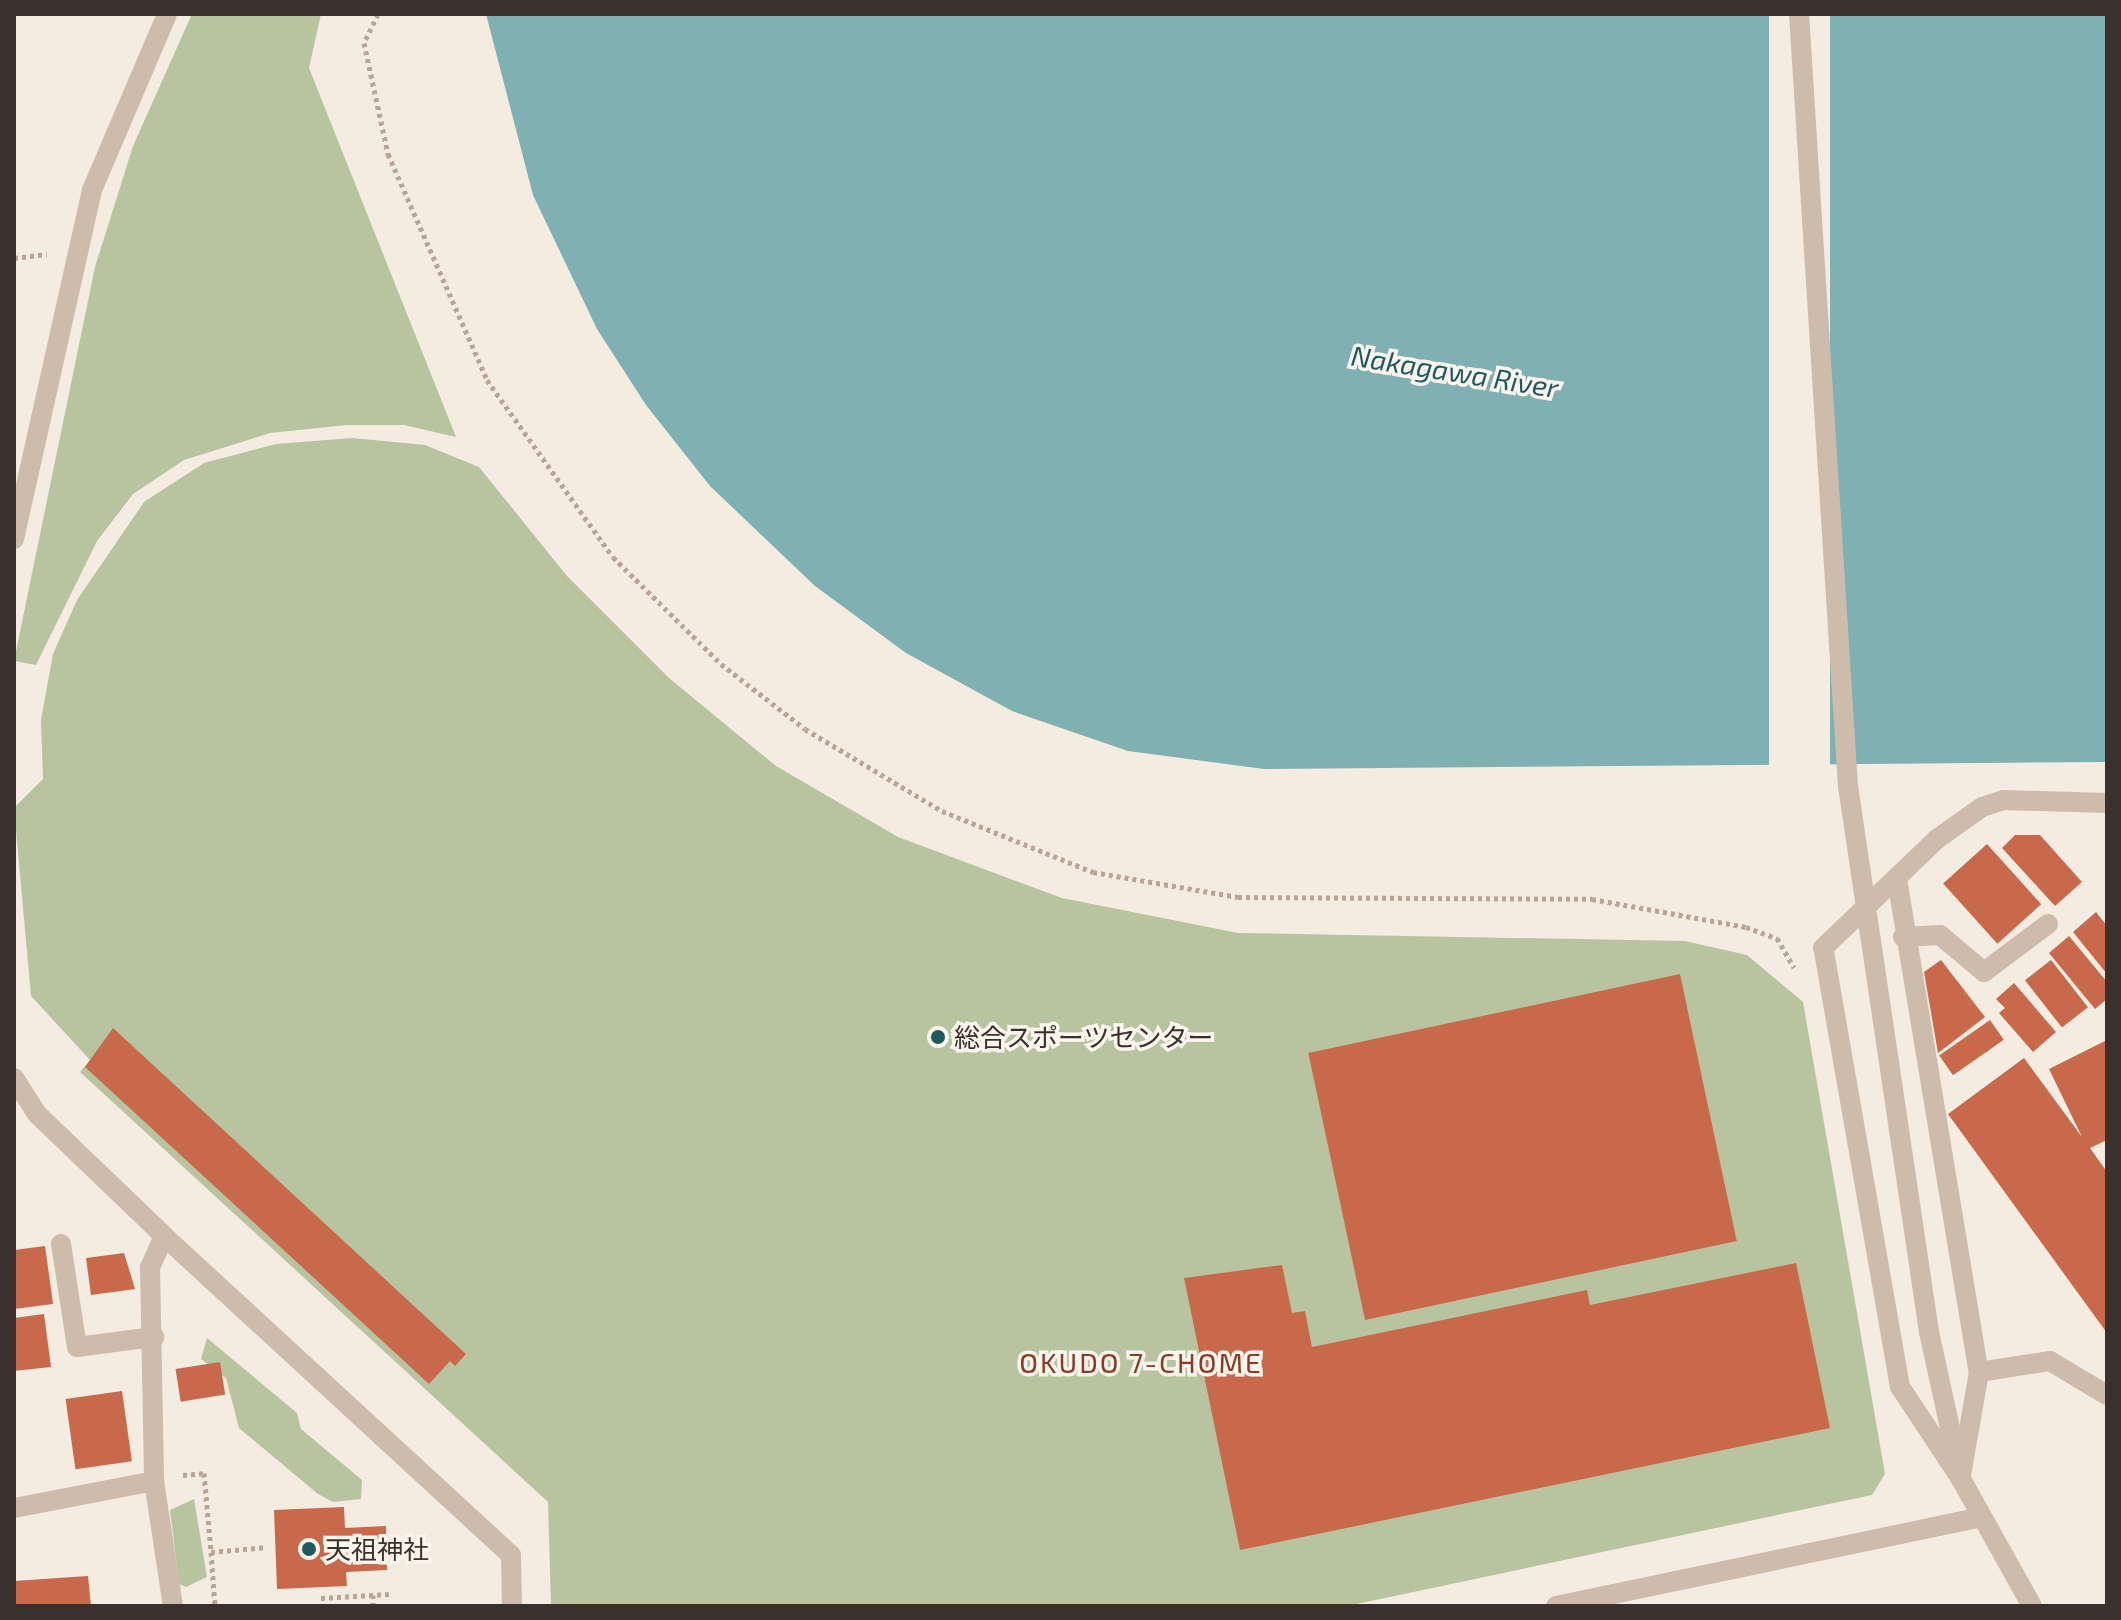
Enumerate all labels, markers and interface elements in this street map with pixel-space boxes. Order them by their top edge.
water label: Nakagawa River [1349,338,1561,404]
place label: 総合スポーツセンター [954,1021,1214,1053]
marker: 総合スポーツセンター [929,1028,947,1046]
district label: OKUDO 7-CHOME [1019,1345,1263,1379]
place label: 天祖神社 [325,1533,429,1565]
marker: 天祖神社 [300,1540,318,1558]

